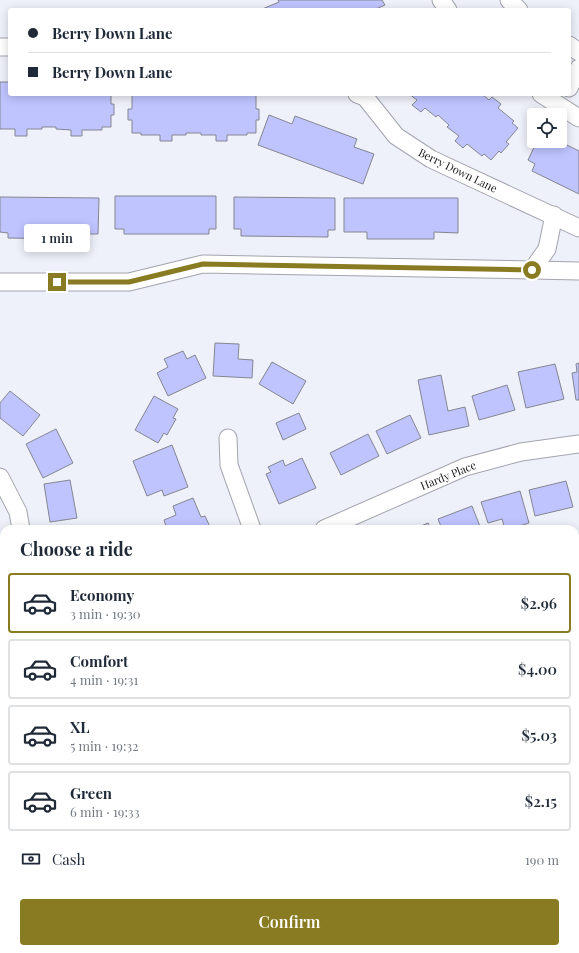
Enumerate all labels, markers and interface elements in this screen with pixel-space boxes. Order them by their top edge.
text: Berry Down Lane [52,23,173,43]
text: Berry Down Lane [52,62,173,82]
map controls [527,108,567,148]
button: locate [527,108,567,148]
street label: Berry Down Lane [416,144,500,196]
callout: 1 min [24,224,90,252]
text: 1 min [41,229,73,246]
route start [523,261,541,279]
route end [48,273,66,291]
street label: Hardy Place [418,457,478,493]
text: Choose a ride [20,537,133,561]
icon: car [22,585,58,621]
text: Economy [70,585,134,605]
text: $2.96 [521,593,557,613]
text: 3 min · 19:30 [70,605,141,622]
icon: car [22,651,58,687]
text: Comfort [70,651,128,671]
text: $4.00 [518,659,557,679]
text: 4 min · 19:31 [70,671,138,688]
icon: car [22,717,58,753]
text: XL [70,717,90,737]
text: $5.03 [521,725,557,745]
text: 5 min · 19:32 [70,737,138,754]
icon: car [22,783,58,819]
text: Green [70,783,112,803]
text: $2.15 [525,791,557,811]
text: 6 min · 19:33 [70,803,140,820]
icon: cash [20,848,42,870]
text: Cash [52,849,85,869]
text: 190 m [525,851,559,868]
button: Confirm [20,899,559,945]

